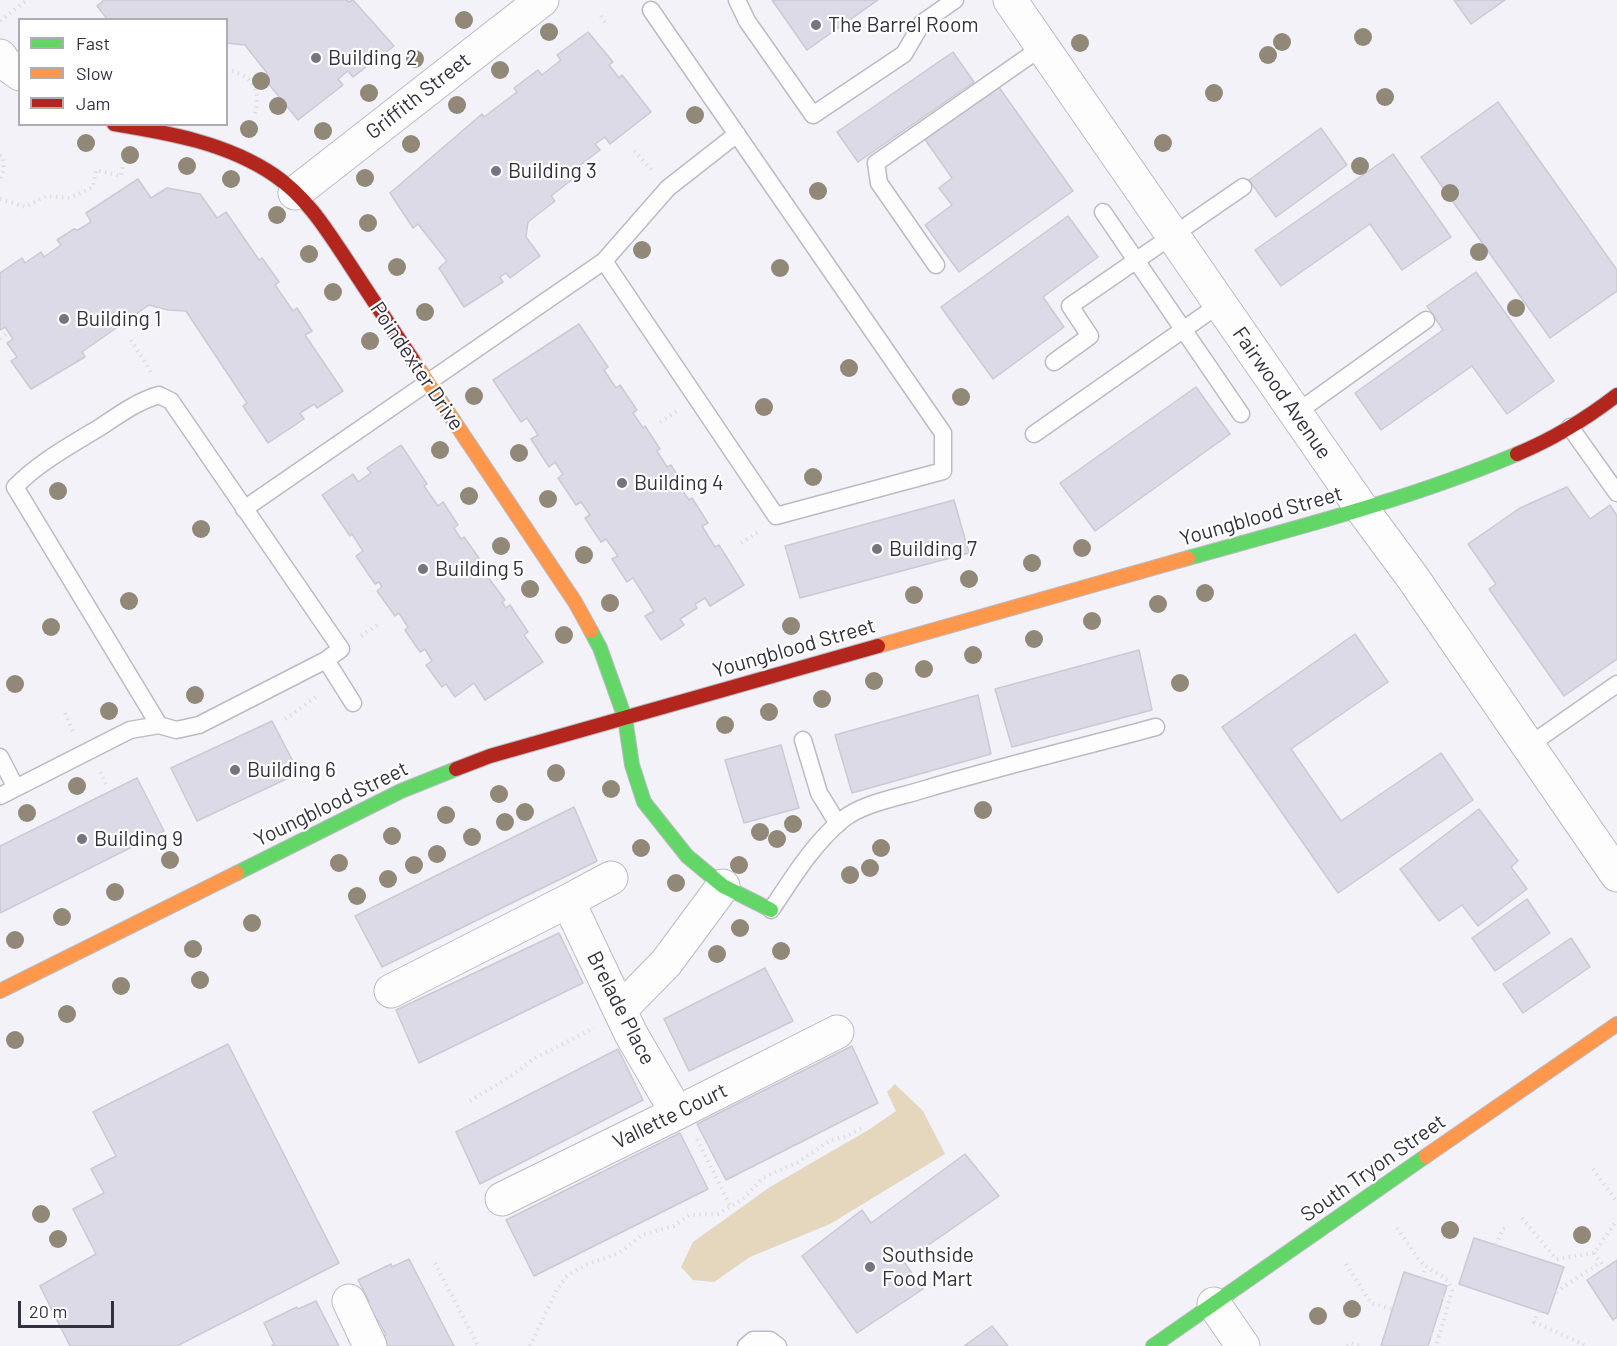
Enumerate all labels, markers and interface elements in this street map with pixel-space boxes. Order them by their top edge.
place label: The Barrel Room [828,12,979,38]
legend [18,18,228,126]
marker: The Barrel Room [809,18,823,32]
text: Fast [76,32,110,54]
place label: Building 2 [328,45,417,71]
street label: Griffith Street [361,47,475,145]
marker: Building 2 [309,51,323,65]
text: Slow [76,62,113,84]
text: Jam [76,92,110,114]
place label: Building 3 [508,158,597,184]
marker: Building 3 [489,164,503,178]
street label: Poindexter Drive [365,297,469,435]
place label: Building 1 [76,306,161,332]
marker: Building 1 [57,312,71,326]
street label: Fairwood Avenue [1227,322,1337,464]
place label: Building 4 [634,470,723,496]
marker: Building 4 [615,476,629,490]
street label: Youngblood Street [1177,481,1345,551]
place label: Building 7 [889,536,977,562]
marker: Building 7 [870,542,884,556]
place label: Building 5 [435,556,524,582]
marker: Building 5 [416,562,430,576]
street label: Youngblood Street [710,613,878,683]
street label: Youngblood Street [250,756,412,852]
place label: Building 6 [247,757,336,783]
marker: Building 6 [228,763,242,777]
place label: Building 9 [94,826,183,852]
marker: Building 9 [75,832,89,846]
street label: Brelade Place [582,947,660,1069]
street label: Vallette Court [609,1077,731,1155]
street label: South Tryon Street [1296,1109,1450,1227]
place label: Southside Food Mart [882,1242,974,1292]
marker: Southside Food Mart [863,1260,877,1274]
scale bar [21,1289,117,1327]
text: 20 m [29,1300,67,1322]

